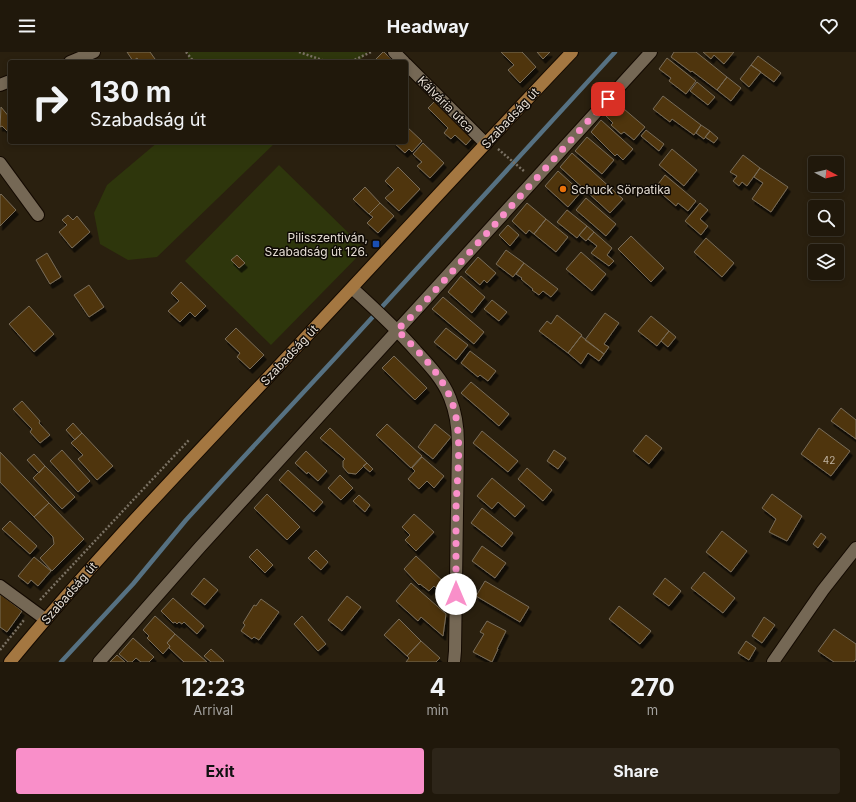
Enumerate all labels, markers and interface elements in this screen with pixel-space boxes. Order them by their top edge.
icon: menu [16,15,38,37]
icon: heart [818,15,840,37]
text: Headway [387,16,469,37]
street label: Kálvária utca [415,73,477,135]
text: 130 m [90,75,171,109]
icon: right [24,76,76,128]
pin [591,82,625,116]
street label: Szabadság út [478,85,542,151]
icon: arrive [597,88,619,110]
text: Szabadság út [90,109,206,130]
north arrow [808,156,844,192]
map controls [808,156,844,280]
place label: Schuck Sörpatika [571,182,671,197]
marker: Schuck Sörpatika [558,184,568,194]
button: search [808,200,844,236]
place label: Pilisszentiván, Szabadság út 126. [264,230,368,259]
marker: Pilisszentiván, Szabadság út 126. [371,239,381,249]
button: layers [808,244,844,280]
street label: Szabadság út [257,322,321,388]
house number: 42 [823,454,835,466]
street label: Szabadság út [38,559,100,627]
position arrow [435,573,477,615]
text: 12:23 [181,673,245,702]
text: 4 [429,673,446,702]
text: 270 [630,673,675,702]
text: Arrival [193,702,233,718]
text: min [426,702,449,718]
text: m [647,702,658,718]
button: Exit [16,748,424,794]
button: Share [432,748,840,794]

